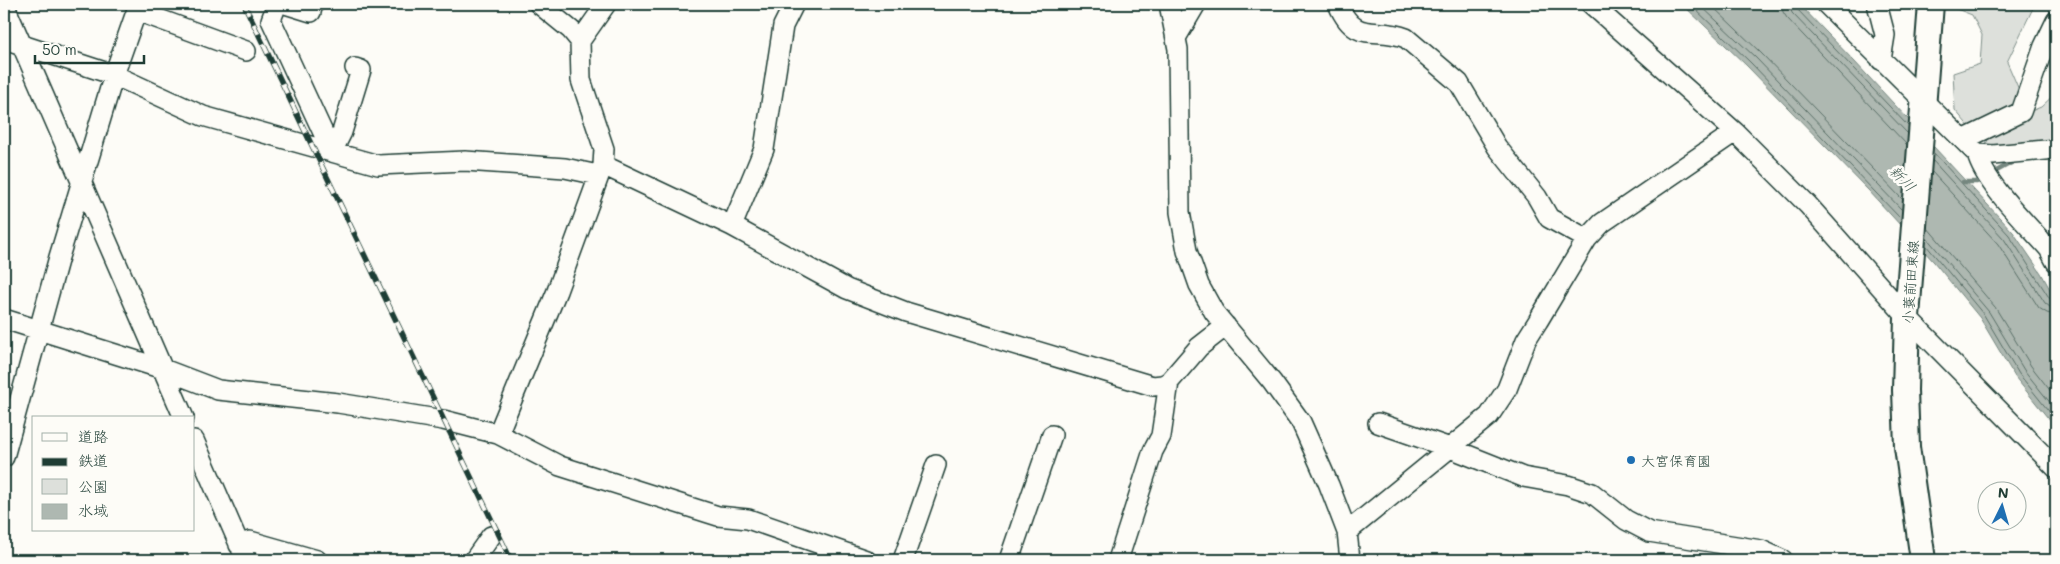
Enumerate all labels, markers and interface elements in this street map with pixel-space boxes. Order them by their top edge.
scale bar [35,32,144,64]
text: 50 m [42,39,77,59]
water label: 新川 [1885,160,1921,196]
street label: 小蓑前田東線 [1898,239,1922,325]
legend [32,416,195,532]
text: 道路 [78,426,108,446]
text: 鉄道 [78,450,108,470]
place label: 大宮保育園 [1641,451,1711,470]
marker: 大宮保育園 [1625,454,1637,466]
text: 公園 [78,476,108,496]
north arrow [1978,482,2028,532]
text: N [1997,483,2009,502]
text: 水域 [78,500,108,520]

